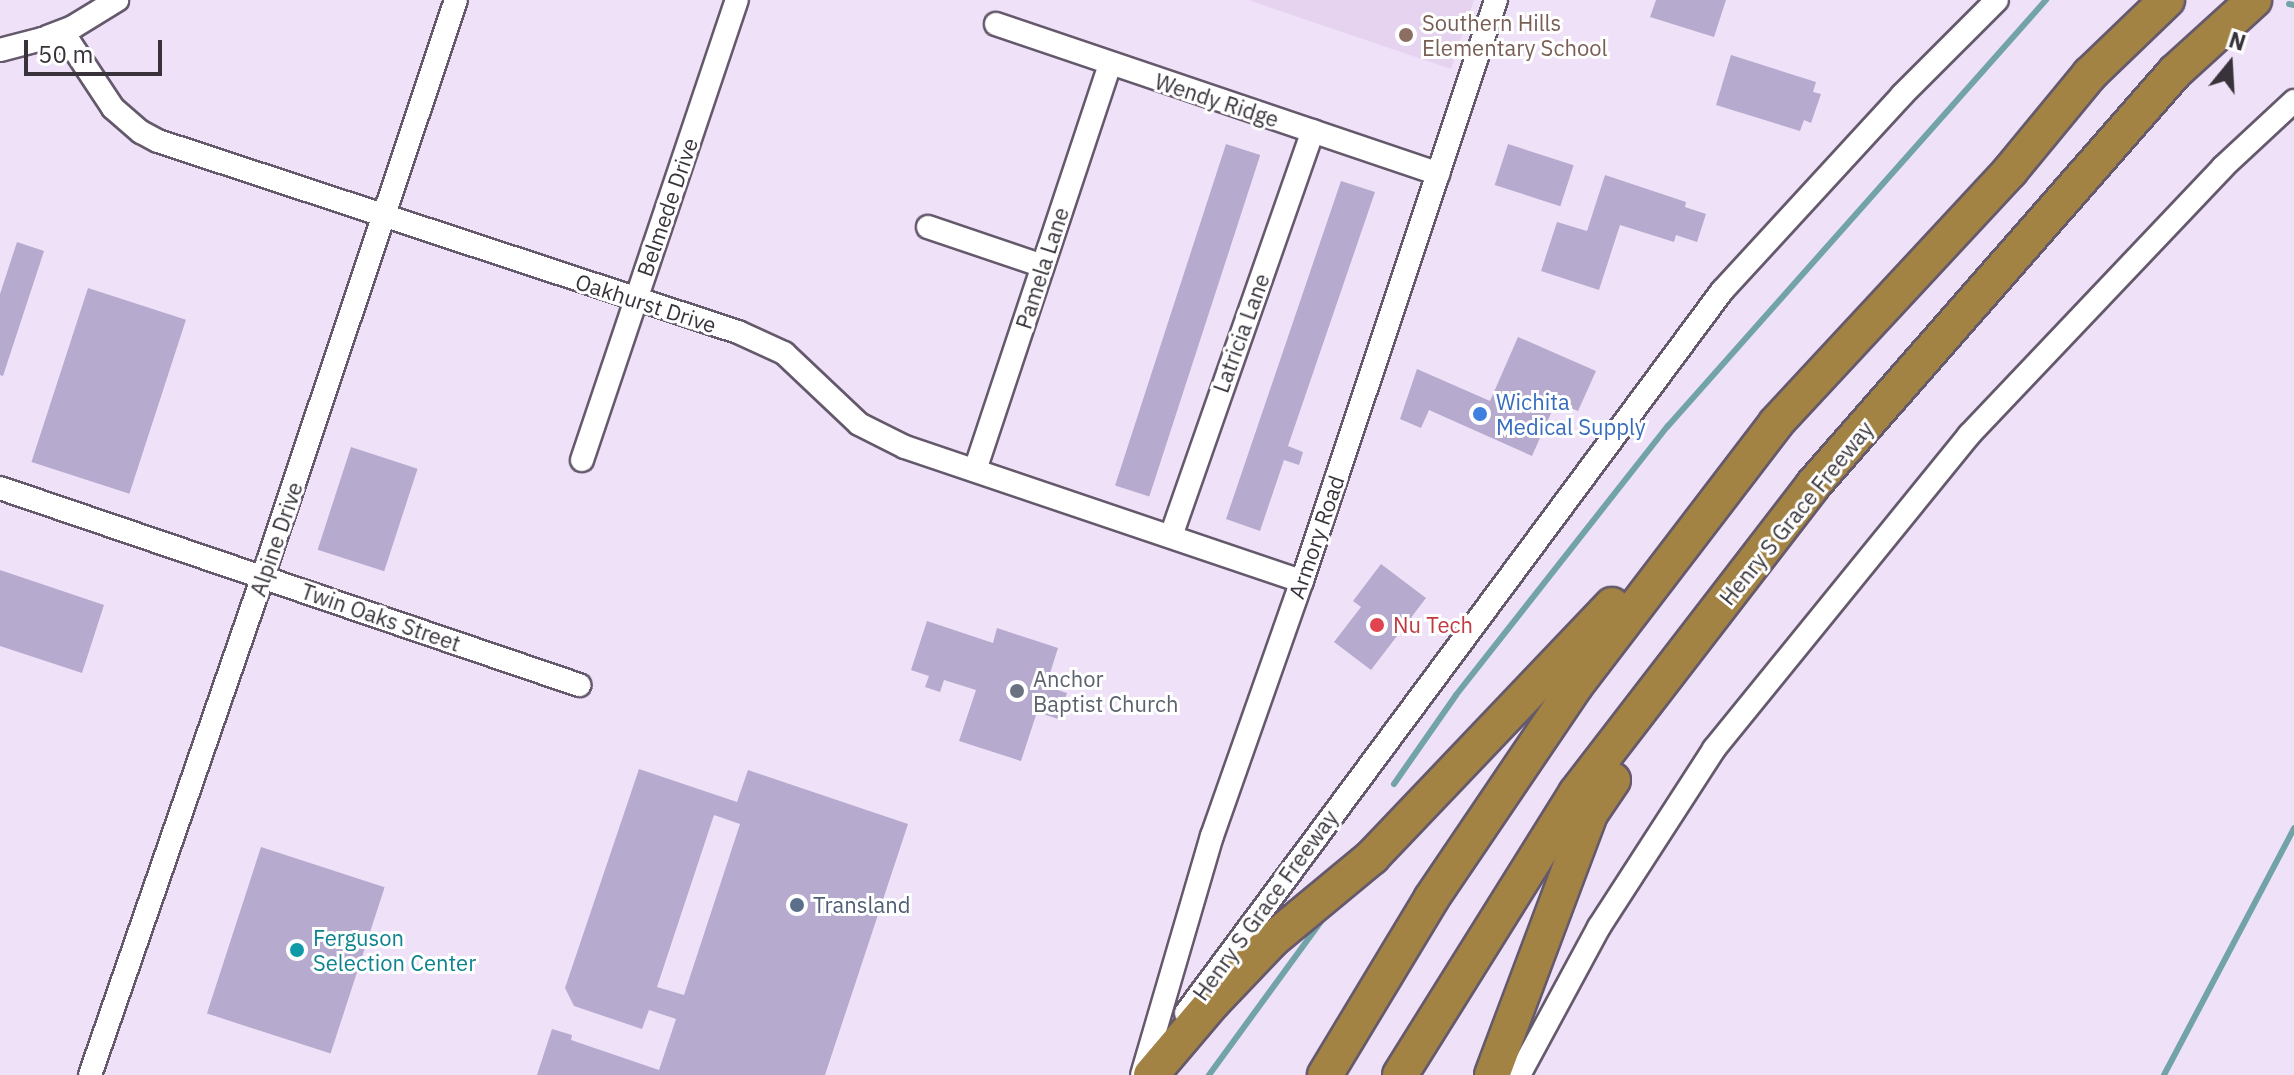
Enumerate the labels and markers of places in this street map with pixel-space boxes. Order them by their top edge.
place label: Southern Hills Elementary School [1422,9,1608,60]
marker: Southern Hills Elementary School [1397,26,1415,44]
place label: Wichita Medical Supply [1496,388,1646,440]
marker: Wichita Medical Supply [1471,405,1489,423]
place label: Nu Tech [1393,612,1473,638]
marker: Nu Tech [1368,616,1386,634]
place label: Anchor Baptist Church [1033,665,1179,716]
marker: Anchor Baptist Church [1008,682,1026,700]
place label: Transland [813,892,911,918]
marker: Transland [788,896,806,914]
place label: Ferguson Selection Center [313,924,476,976]
marker: Ferguson Selection Center [288,941,306,959]

